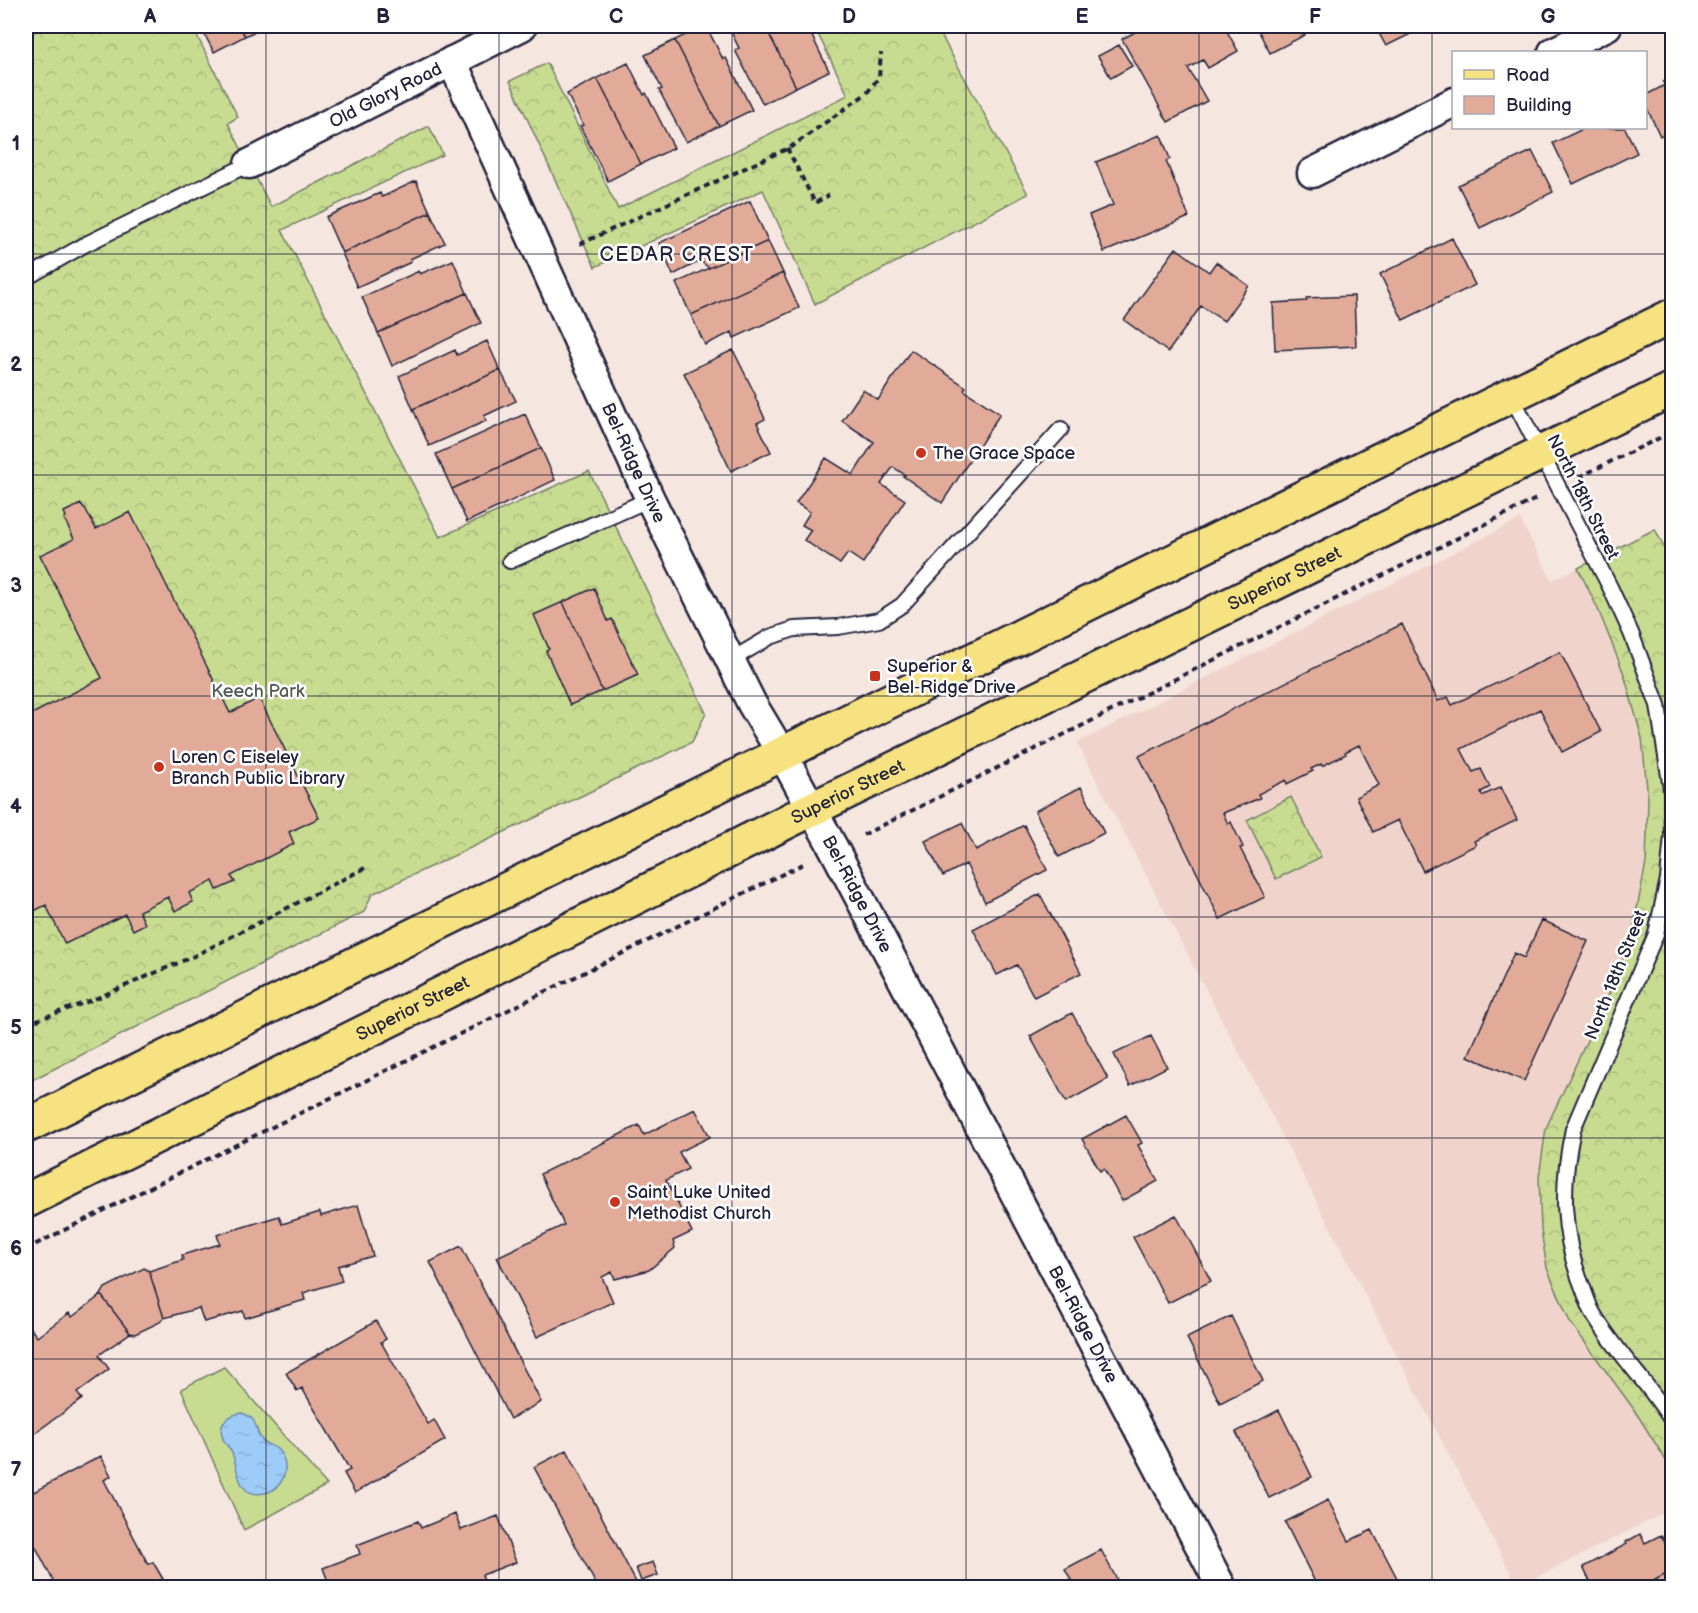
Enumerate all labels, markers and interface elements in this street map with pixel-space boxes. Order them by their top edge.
text: A [143,5,157,29]
text: B [376,5,390,29]
text: C [609,5,623,29]
text: D [842,5,856,29]
text: E [1076,5,1089,29]
text: F [1309,5,1321,29]
text: G [1541,5,1556,29]
legend [1452,51,1647,129]
street label: Old Glory Road [326,58,445,132]
text: Road [1506,65,1550,86]
text: Building [1506,95,1572,116]
text: 1 [12,132,20,156]
district label: CEDAR CREST [599,243,755,267]
text: 2 [10,353,22,377]
street label: Bel-Ridge Drive [597,400,671,526]
street label: North 18th Street [1542,431,1624,564]
place label: The Grace Space [933,443,1075,464]
marker: The Grace Space [914,446,928,460]
street label: Superior Street [1224,542,1345,615]
text: 3 [10,574,22,598]
place label: Superior & Bel‐Ridge Drive [887,656,1016,698]
marker: Superior & Bel‐Ridge Drive [868,669,882,683]
park label: Keech Park [211,681,305,702]
place label: Loren C Eiseley Branch Public Library [171,747,346,789]
street label: Superior Street [788,755,908,828]
marker: Loren C Eiseley Branch Public Library [152,760,166,774]
text: 4 [10,795,22,819]
street label: Bel-Ridge Drive [818,832,897,956]
street label: North 18th Street [1580,907,1652,1043]
street label: Superior Street [353,971,473,1045]
text: 5 [10,1016,22,1040]
place label: Saint Luke United Methodist Church [627,1182,771,1224]
marker: Saint Luke United Methodist Church [608,1195,622,1209]
text: 6 [10,1237,22,1261]
street label: Bel-Ridge Drive [1044,1262,1123,1387]
text: 7 [10,1458,22,1482]

